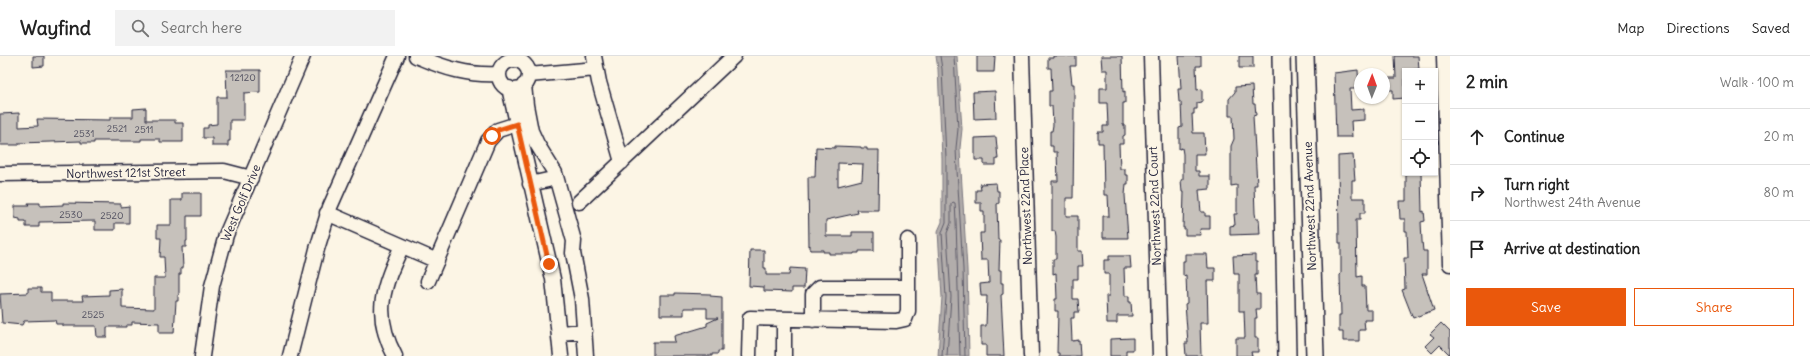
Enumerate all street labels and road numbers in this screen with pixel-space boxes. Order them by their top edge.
street label: Northwest 22nd Avenue [1300,141,1319,271]
street label: Northwest 22nd Court [1145,146,1164,266]
street label: Northwest 22nd Place [1016,147,1035,265]
street label: West Golf Drive [218,162,264,244]
street label: Northwest 121st Street [66,164,186,181]

